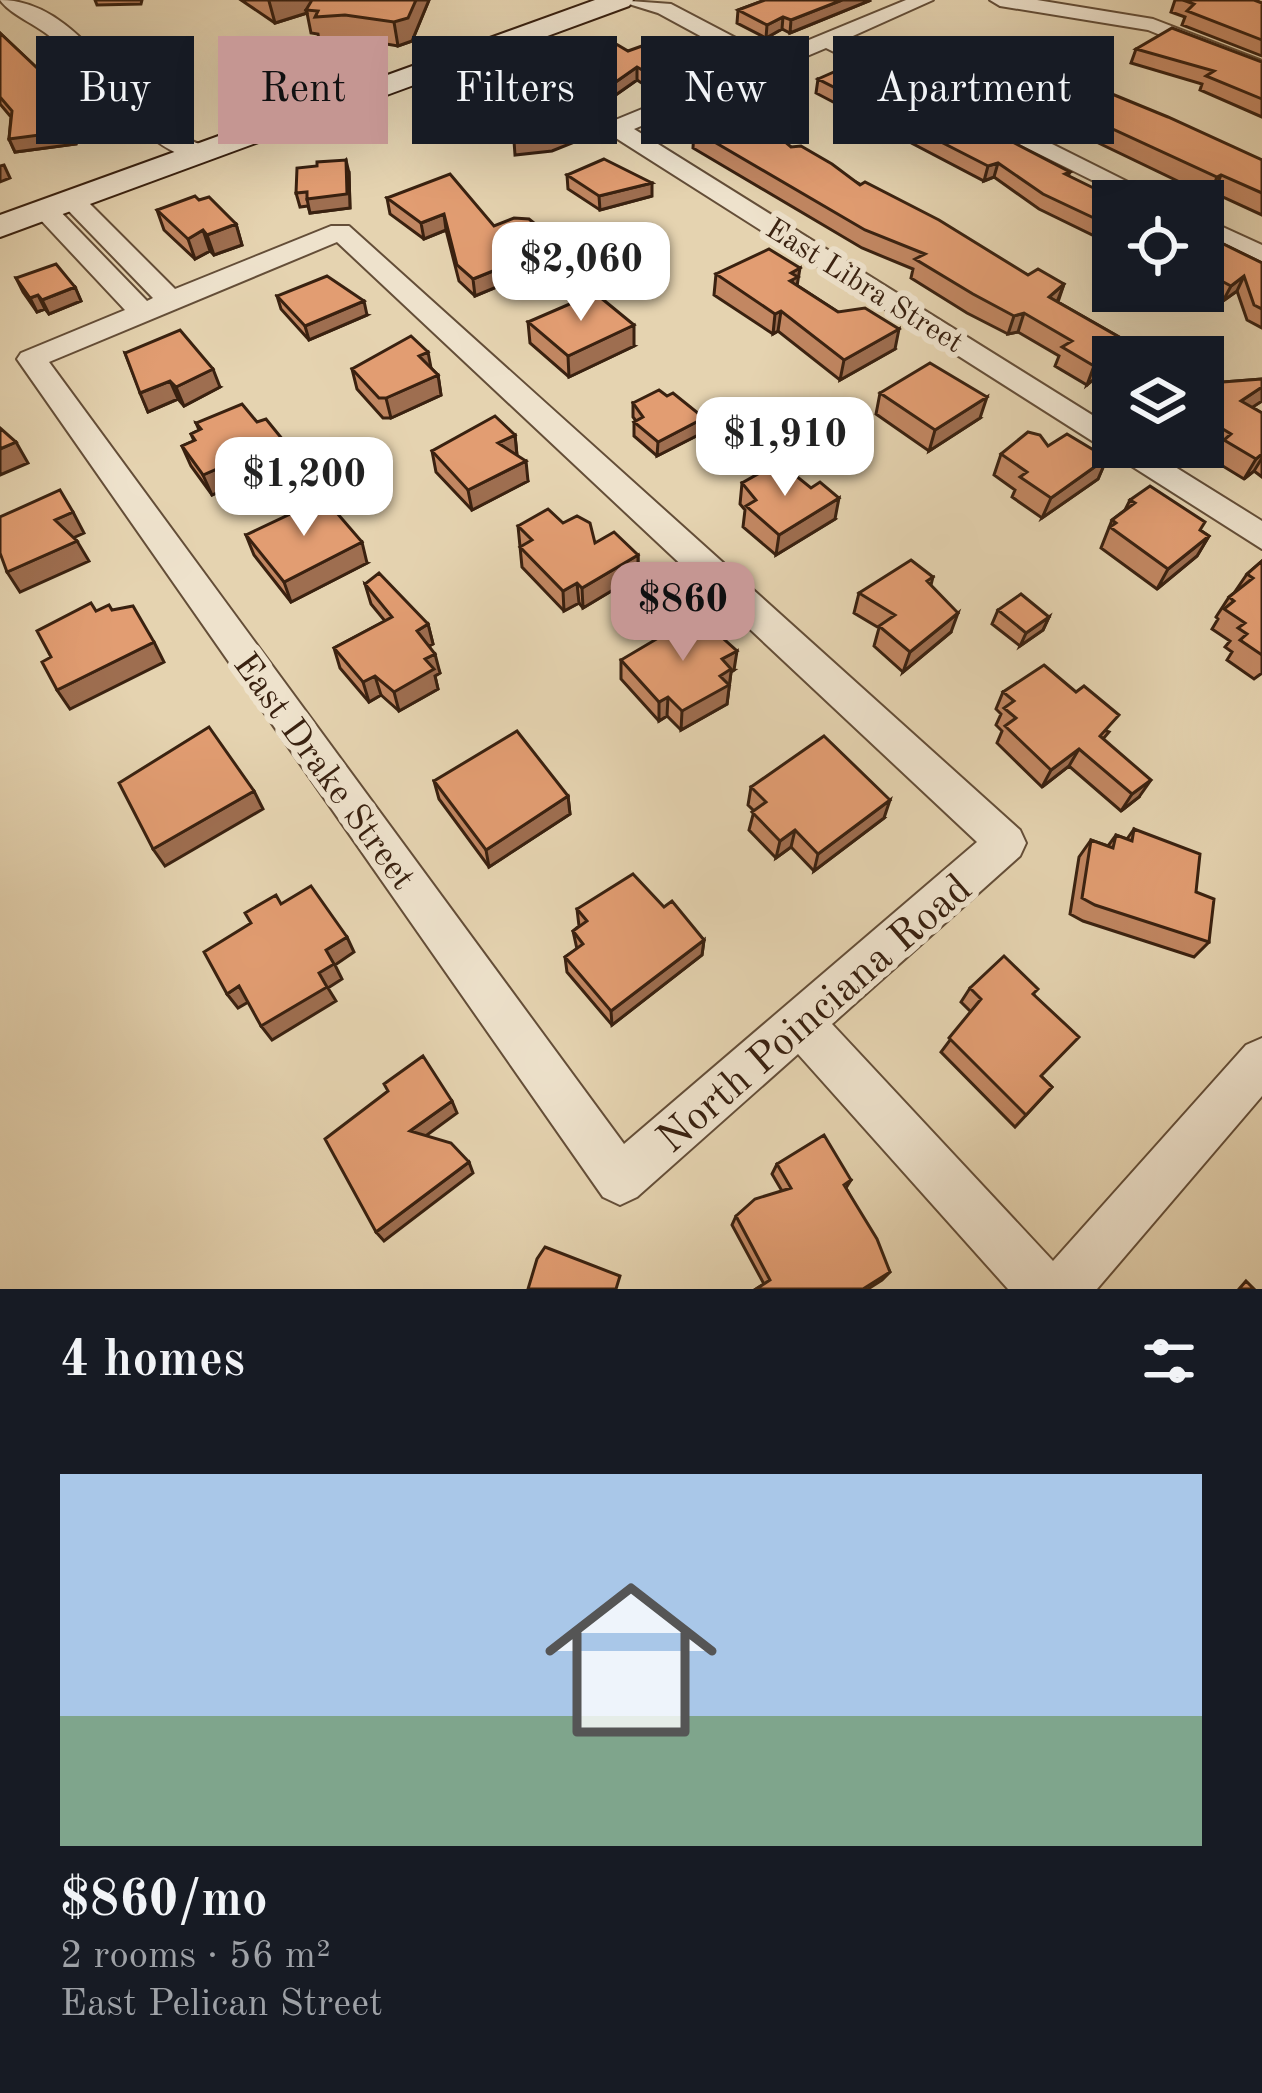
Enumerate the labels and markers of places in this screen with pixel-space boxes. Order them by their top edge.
pin: $2,060 [483,222,679,324]
pin: $1,910 [687,397,883,499]
pin: $1,200 [206,437,402,539]
pin: $860 [612,562,754,664]

